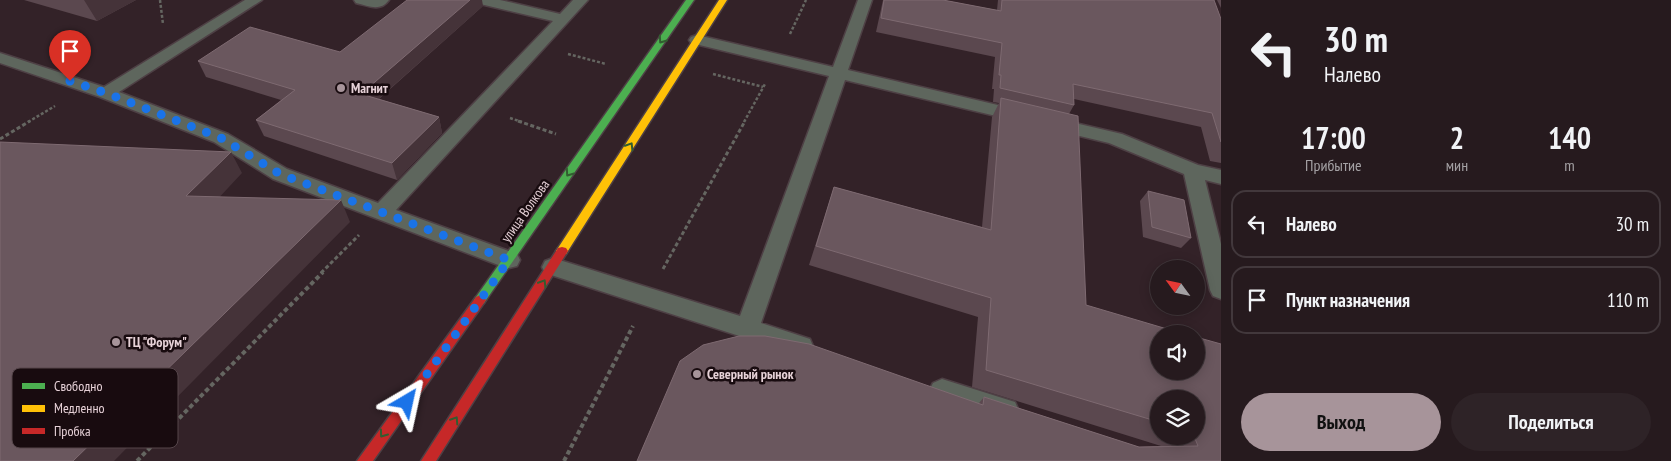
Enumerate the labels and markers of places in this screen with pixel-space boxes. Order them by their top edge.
pin [49,30,91,81]
place label: Магнит [351,79,388,97]
marker: Магнит [335,82,347,94]
place label: ТЦ "Форум" [126,333,187,351]
marker: ТЦ "Форум" [110,336,122,348]
place label: Северный рынок [707,365,794,383]
marker: Северный рынок [691,368,703,380]

